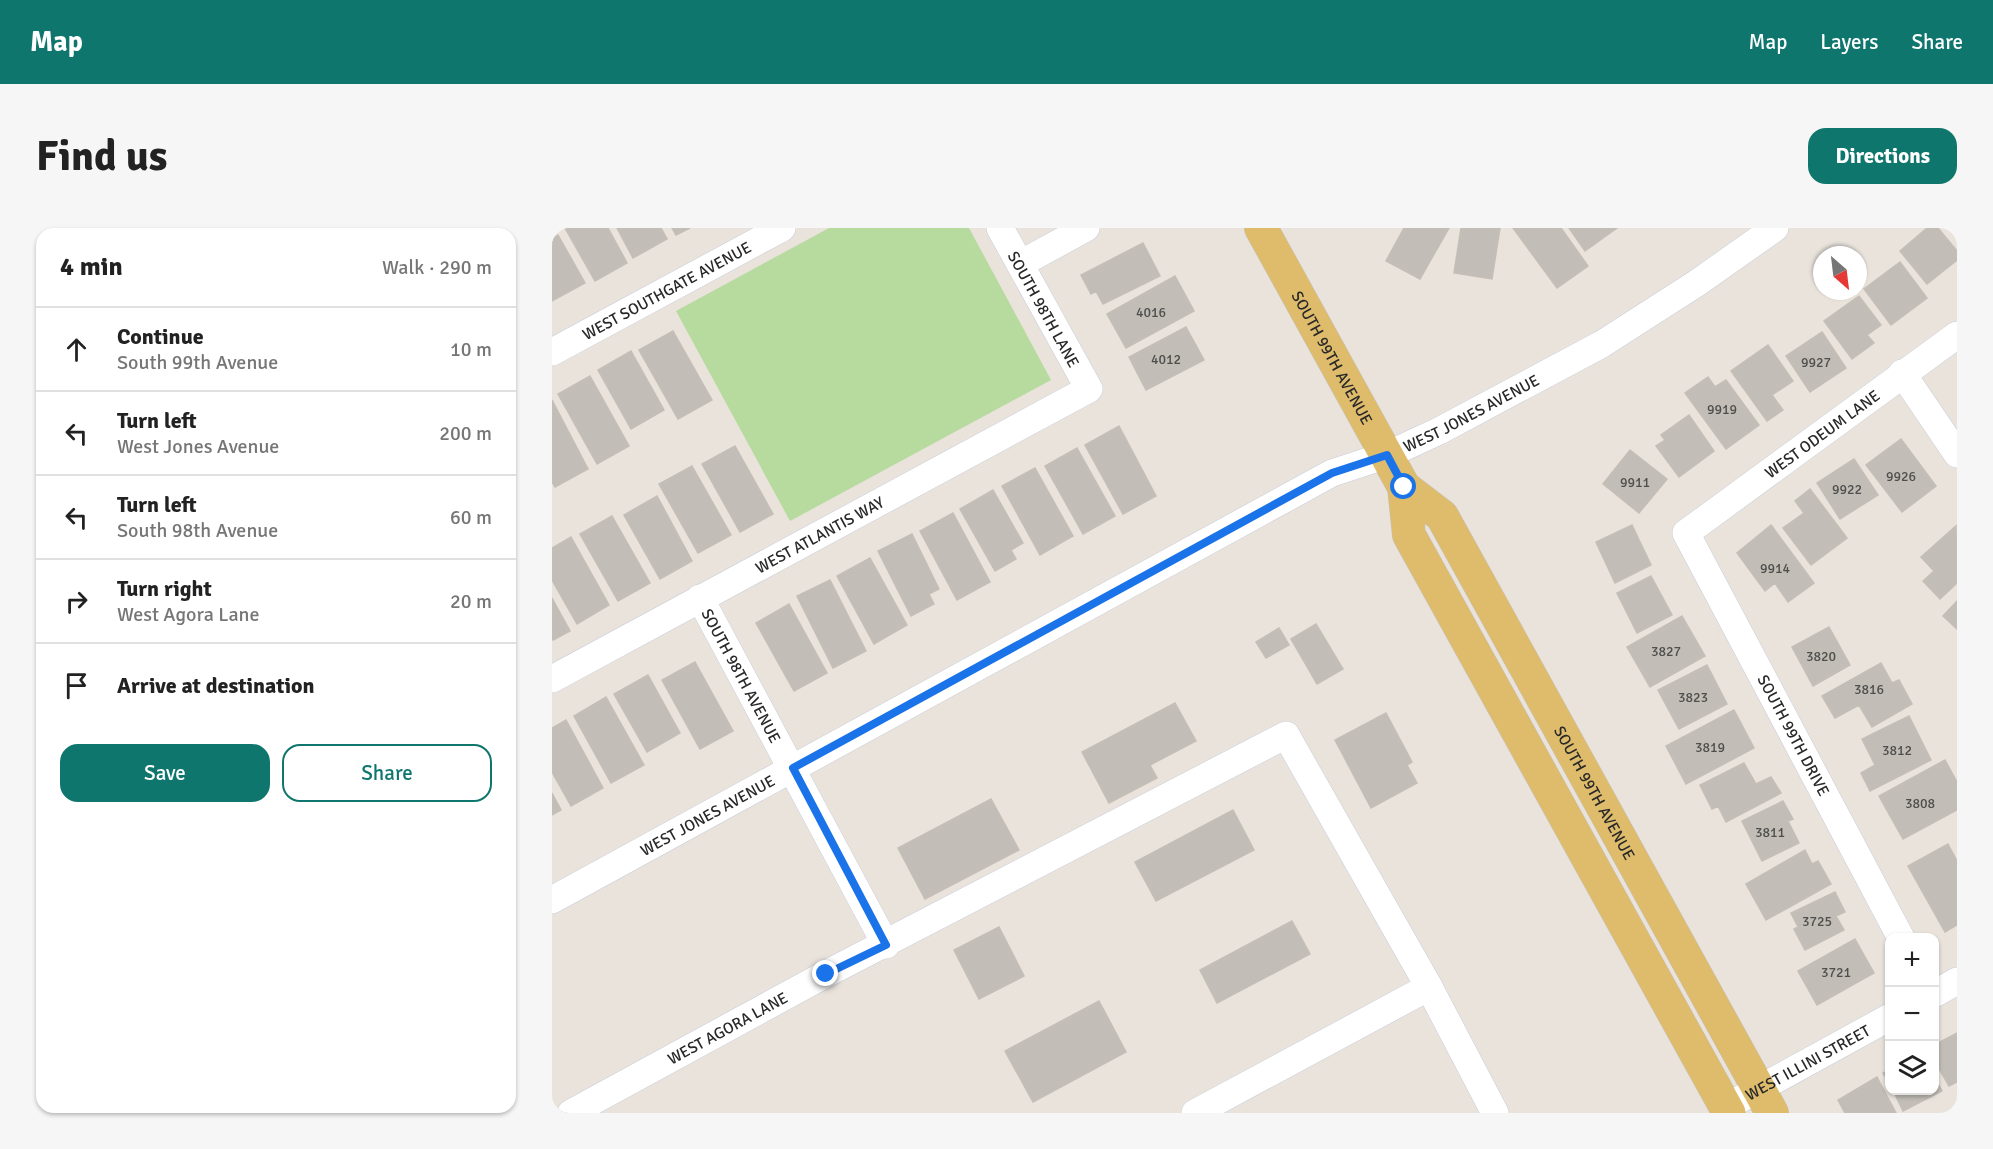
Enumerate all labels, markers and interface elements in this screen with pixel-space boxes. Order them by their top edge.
text: Map [30,25,83,59]
text: Map [1749,29,1787,55]
text: Layers [1820,29,1878,55]
text: Share [1911,29,1963,55]
button: Directions [1808,128,1957,184]
text: Find us [36,131,167,182]
street label: WEST SOUTHGATE AVENUE [579,238,755,345]
north arrow [1813,246,1867,300]
street label: SOUTH 98TH LANE [1003,248,1083,371]
text: 4 min [60,251,123,283]
text: Walk · 290 m [382,255,492,280]
street label: SOUTH 99TH AVENUE [1287,288,1377,428]
house number: 4016 [1136,304,1166,321]
text: Continue [117,323,204,350]
icon: ahead [60,333,93,366]
text: 10 m [450,337,492,362]
text: South 99th Avenue [117,350,278,375]
house number: 4012 [1151,351,1181,368]
house number: 9927 [1801,354,1831,371]
street label: WEST JONES AVENUE [1400,370,1543,457]
street label: WEST ODEUM LANE [1761,386,1884,483]
house number: 9919 [1707,401,1737,418]
text: Turn left [117,407,197,434]
icon: left [60,417,93,450]
text: 200 m [439,421,492,446]
text: West Jones Avenue [117,434,279,459]
house number: 9926 [1886,468,1916,485]
route start [1390,473,1416,499]
house number: 9911 [1620,474,1650,491]
house number: 9922 [1832,481,1862,498]
text: Turn left [117,491,197,518]
street label: WEST ATLANTIS WAY [752,493,888,578]
icon: left [60,501,93,534]
text: 60 m [450,505,492,530]
text: South 98th Avenue [117,518,278,543]
house number: 9914 [1760,560,1791,577]
text: Turn right [117,575,212,602]
icon: right [60,585,93,618]
text: 20 m [450,589,492,614]
text: West Agora Lane [117,602,259,627]
street label: SOUTH 98TH AVENUE [697,605,785,747]
house number: 3827 [1651,643,1681,660]
house number: 3820 [1806,648,1836,665]
icon: arrive [60,669,93,702]
street label: SOUTH 99TH DRIVE [1753,671,1834,800]
text: Arrive at destination [117,672,314,699]
house number: 3816 [1854,681,1884,698]
house number: 3823 [1678,689,1708,706]
street label: SOUTH 99TH AVENUE [1549,723,1639,864]
house number: 3819 [1695,739,1725,756]
house number: 3812 [1882,742,1912,759]
button: Save [60,744,270,802]
button: Share [282,744,492,802]
street label: WEST JONES AVENUE [637,771,778,861]
house number: 3808 [1905,795,1935,812]
house number: 3811 [1755,824,1785,841]
house number: 3725 [1802,913,1832,930]
map controls [1885,933,1939,1095]
button: + [1885,933,1939,987]
route end [812,960,838,986]
house number: 3721 [1821,964,1851,981]
button: − [1885,987,1939,1041]
street label: WEST AGORA LANE [664,988,791,1069]
street label: WEST ILLINI STREET [1742,1021,1874,1105]
button: layers [1885,1041,1939,1095]

